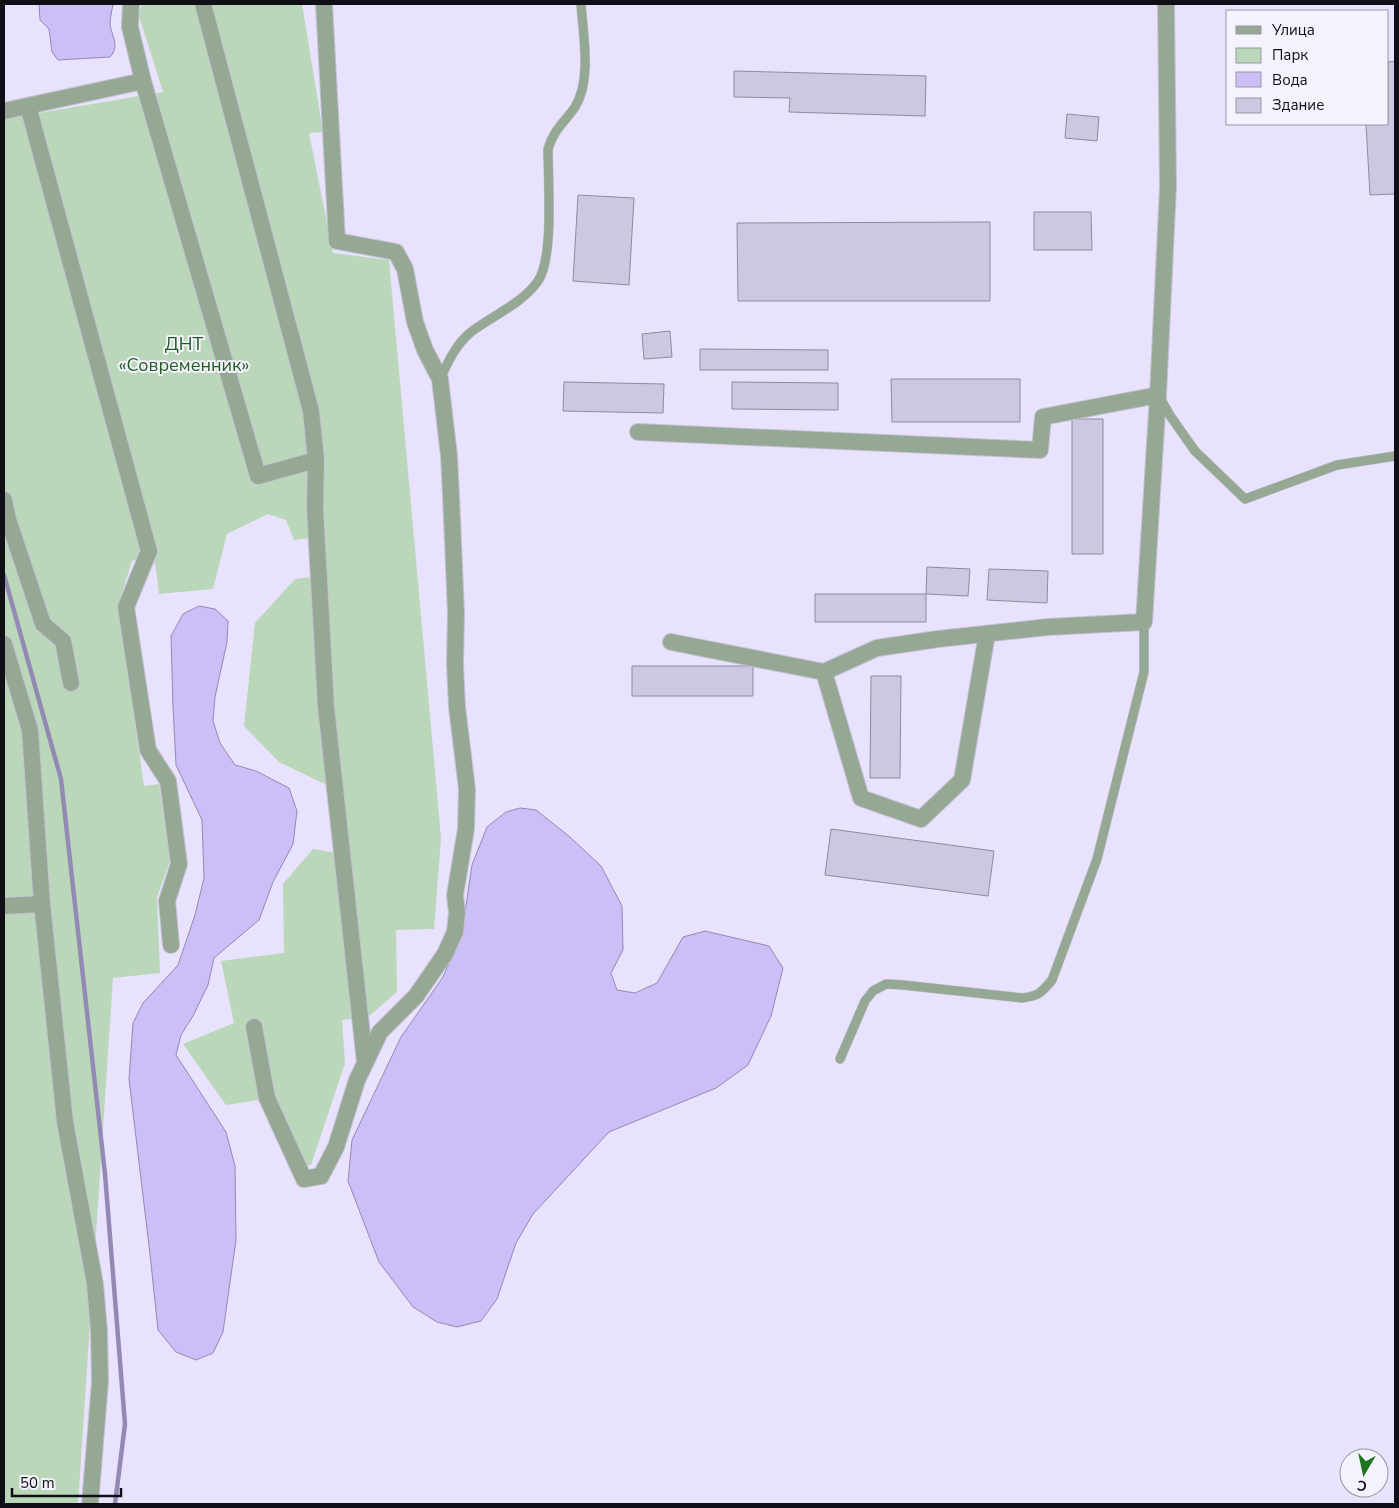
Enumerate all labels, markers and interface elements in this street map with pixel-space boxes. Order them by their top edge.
legend [1226,10,1389,125]
text: Улица [1271,20,1315,40]
text: Парк [1272,45,1308,65]
text: Вода [1272,70,1308,90]
text: Здание [1272,95,1324,115]
park label: ДНТ «Современник» [118,332,250,377]
north arrow [1339,1448,1389,1498]
scale bar [12,1466,121,1498]
text: 50 m [20,1473,55,1493]
text: С [1355,1475,1368,1495]

